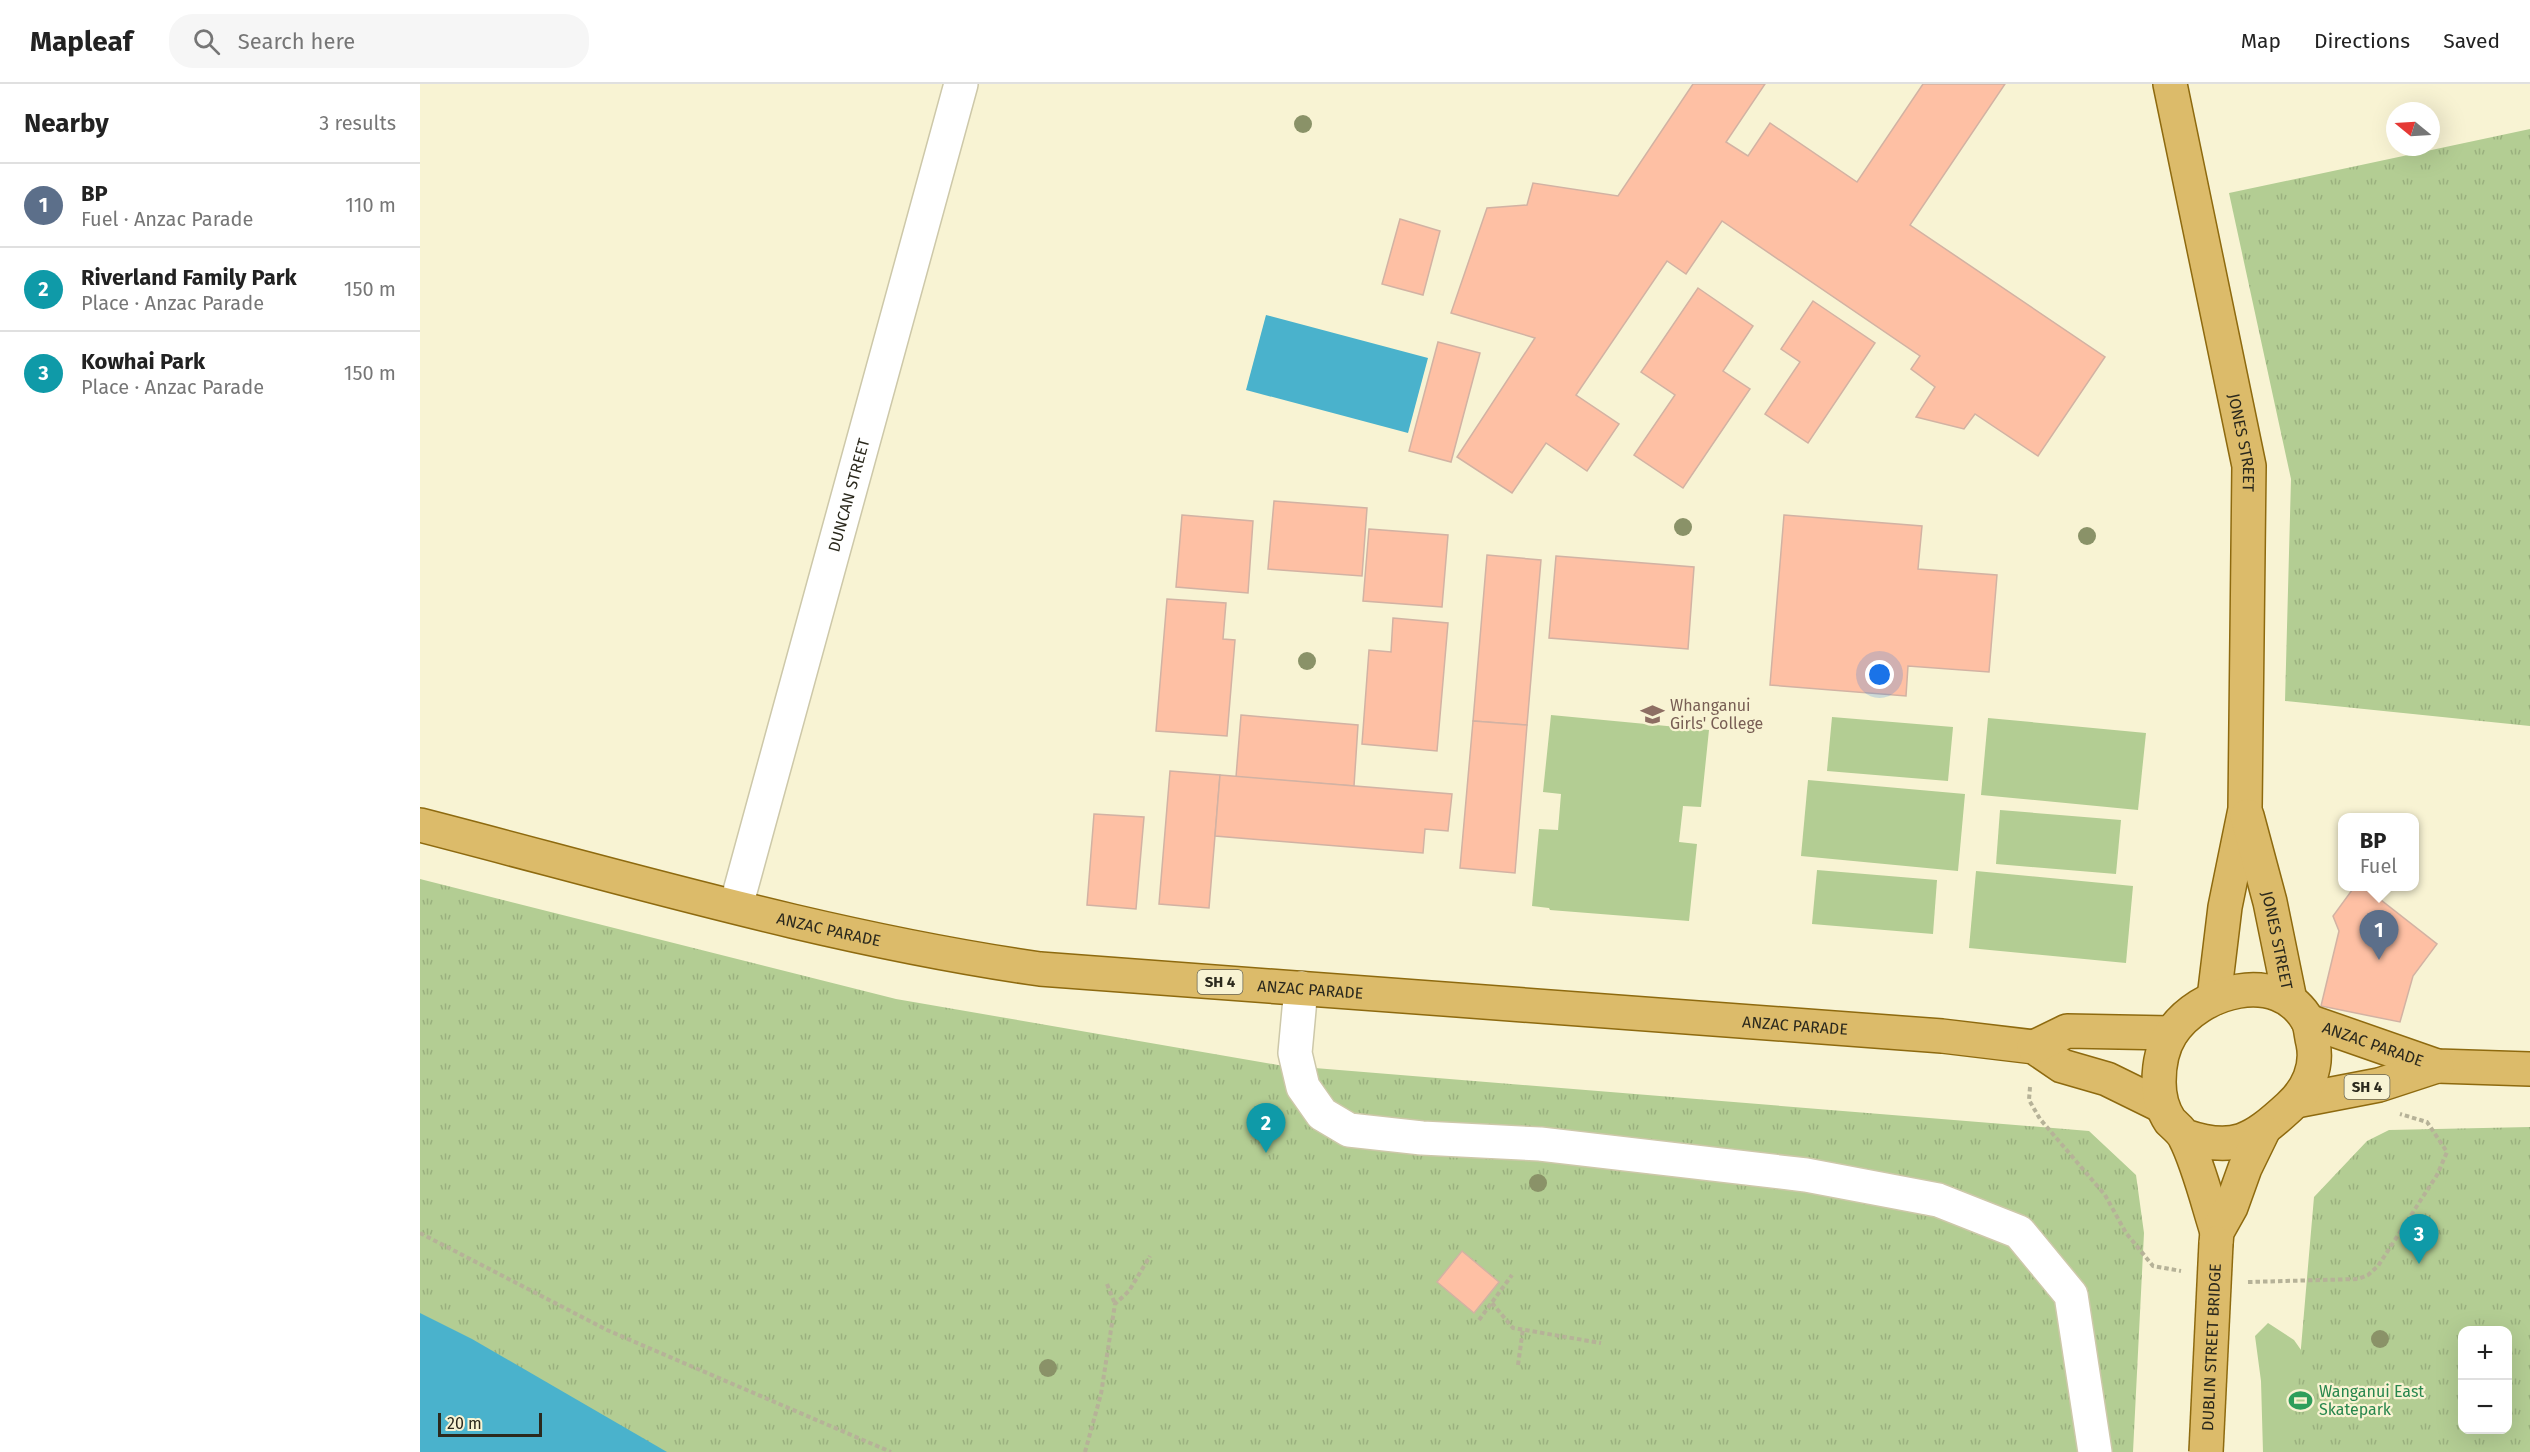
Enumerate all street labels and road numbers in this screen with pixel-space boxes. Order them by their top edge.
street label: JONES STREET [2224,392,2258,493]
street label: DUNCAN STREET [824,436,874,554]
street label: JONES STREET [2257,889,2297,992]
street label: ANZAC PARADE [775,909,882,950]
road number: SH 4 [1198,970,1242,994]
street label: ANZAC PARADE [1257,976,1364,1003]
street label: ANZAC PARADE [1741,1012,1849,1039]
street label: ANZAC PARADE [2320,1018,2426,1071]
road number: SH 4 [2344,1075,2390,1099]
street label: DUBLIN STREET BRIDGE [2198,1263,2225,1431]

